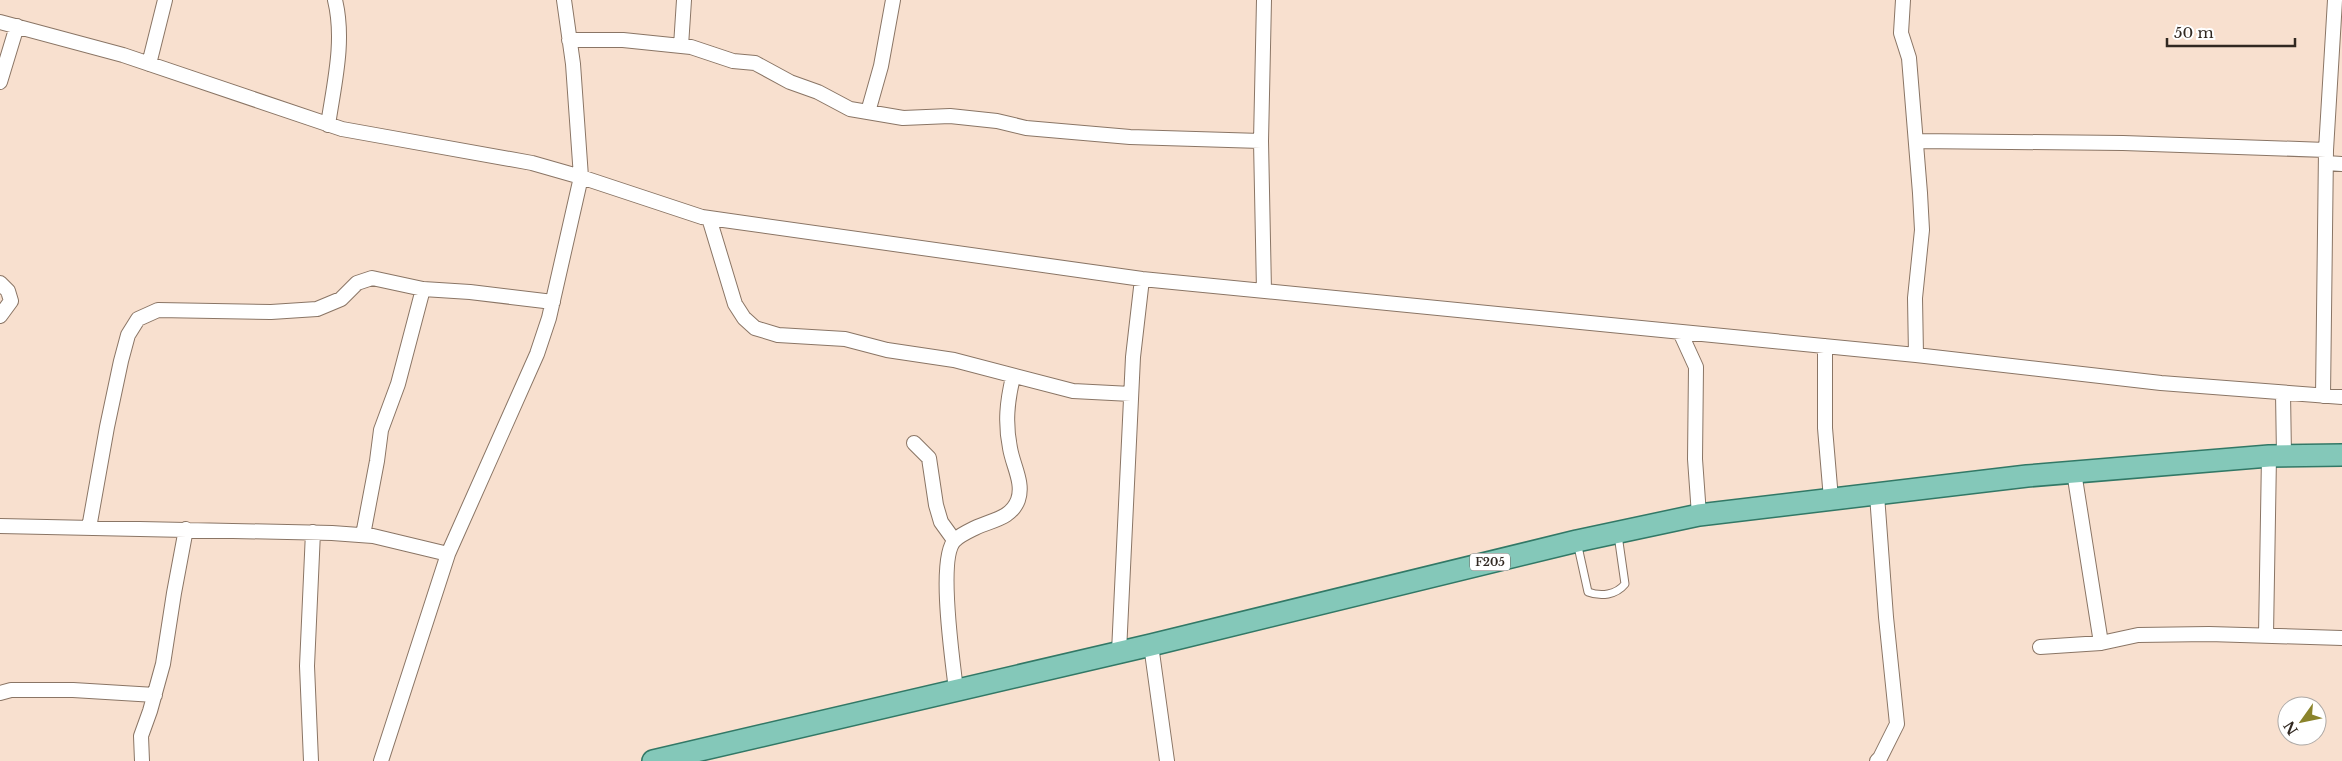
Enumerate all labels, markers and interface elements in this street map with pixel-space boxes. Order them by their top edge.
scale bar [2167,15,2294,47]
text: 50 m [2174,23,2214,42]
road number: F205 [1470,554,1510,570]
north arrow [2277,696,2327,746]
text: N [2280,718,2302,739]

